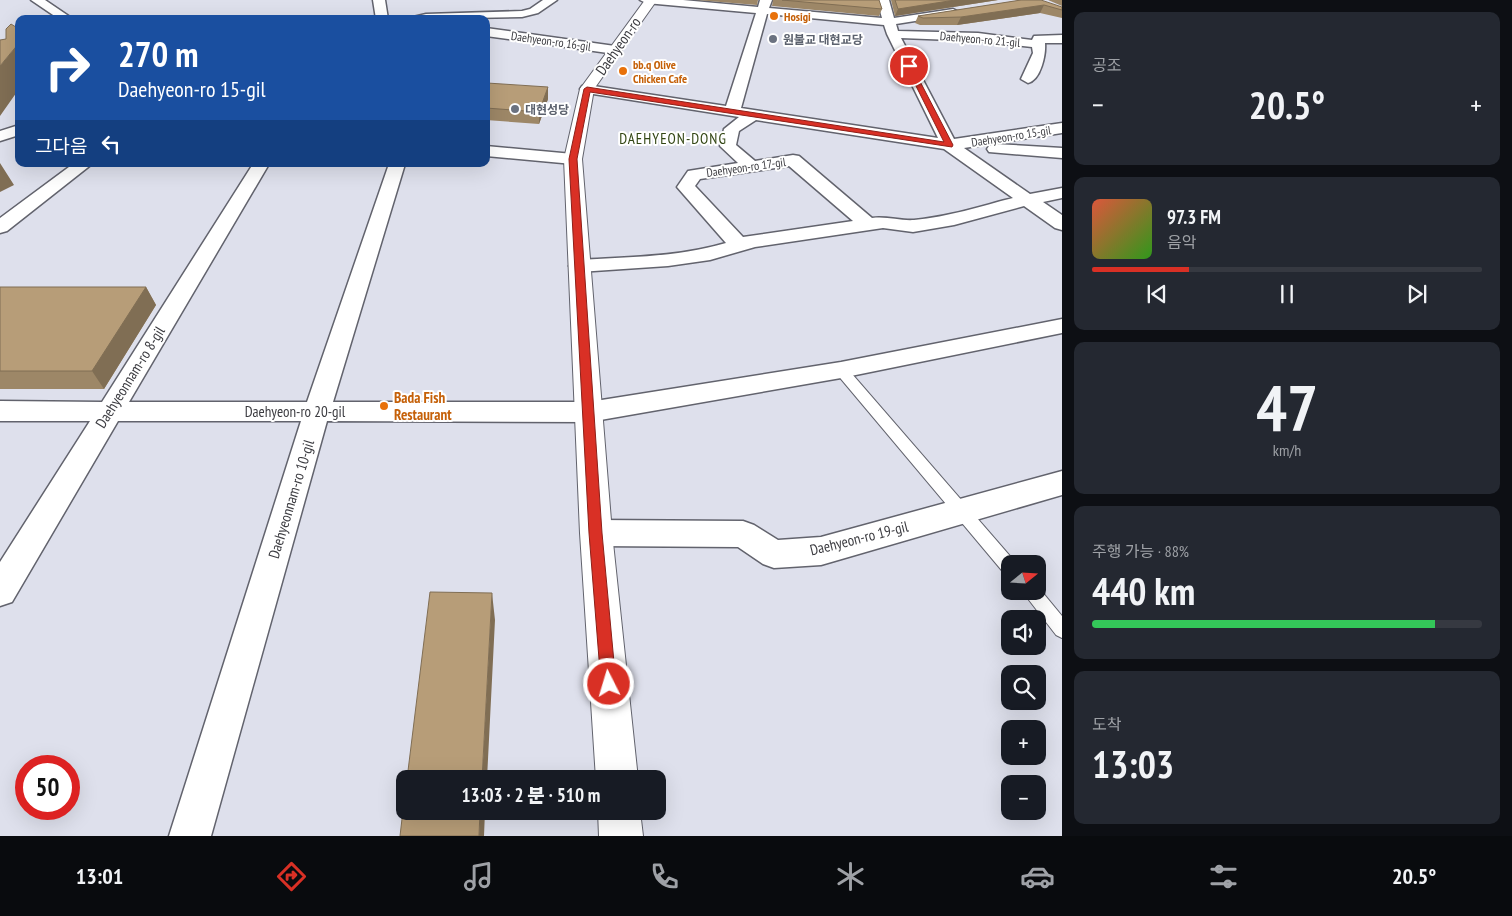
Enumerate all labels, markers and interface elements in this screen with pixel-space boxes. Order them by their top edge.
place label: Hosigi [784,9,811,24]
marker: Hosigi [768,10,780,22]
street label: Daehyeon-ro [591,13,645,79]
street label: Daehyeon-ro 16-gil [510,28,592,54]
street label: Daehyeon-ro 21-gil [939,28,1021,50]
text: 270 m [118,31,199,77]
place label: 원불교 대현교당 [783,32,863,47]
marker: 원불교 대현교당 [767,33,779,45]
icon: right [35,35,100,100]
pin [888,45,930,87]
icon: arrive [895,52,923,80]
text: 공조 [1092,55,1121,75]
place label: bb.q Olive Chicken Cafe [633,57,687,86]
marker: bb.q Olive Chicken Cafe [617,65,629,77]
text: Daehyeon-ro 15-gil [118,75,266,103]
text: 20.5° [1249,80,1325,129]
text: − [1092,86,1104,123]
text: + [1470,86,1482,123]
place label: 대현성당 [525,102,569,117]
marker: 대현성당 [509,103,521,115]
street label: Daehyeon-ro 15-gil [970,122,1052,150]
district label: DAEHYEON-DONG [619,129,727,148]
icon: left [97,130,125,158]
text: 그다음 [35,134,87,158]
street label: Daehyeon-ro 17-gil [705,154,787,180]
text: 97.3 FM [1167,205,1221,229]
text: 음악 [1167,232,1196,252]
icon: previous [1143,280,1171,308]
icon: pause [1273,280,1301,308]
icon: next [1403,280,1431,308]
street label: Daehyeonnam-ro 8-gil [91,322,169,431]
text: 47 [1256,365,1318,449]
place label: Bada Fish Restaurant [394,388,452,424]
marker: Bada Fish Restaurant [378,400,390,412]
street label: Daehyeon-ro 20-gil [245,402,346,421]
street label: Daehyeonnam-ro 10-gil [264,437,318,561]
text: km/h [1273,440,1301,460]
street label: Daehyeon-ro 19-gil [808,516,911,559]
text: 주행 가능 · 88% [1092,541,1189,561]
north arrow [1001,555,1046,600]
map controls [1001,555,1046,820]
text: 440 km [1092,566,1195,615]
button: sound [1001,610,1046,655]
position arrow [582,657,634,709]
button: search [1001,665,1046,710]
text: 도착 [1092,714,1121,734]
button: + [1001,720,1046,765]
text: 13:03 [1092,739,1174,788]
speed limit sign: 50 [15,755,80,820]
button: − [1001,775,1046,820]
text: 13:03 · 2 분 · 510 m [462,783,600,807]
icon: directions [274,859,309,894]
icon: music [461,859,496,894]
icon: phone [647,859,682,894]
icon: climate [833,859,868,894]
icon: car [1020,859,1055,894]
icon: filters [1206,859,1241,894]
text: 13:01 [76,862,123,890]
text: 20.5° [1392,862,1436,890]

